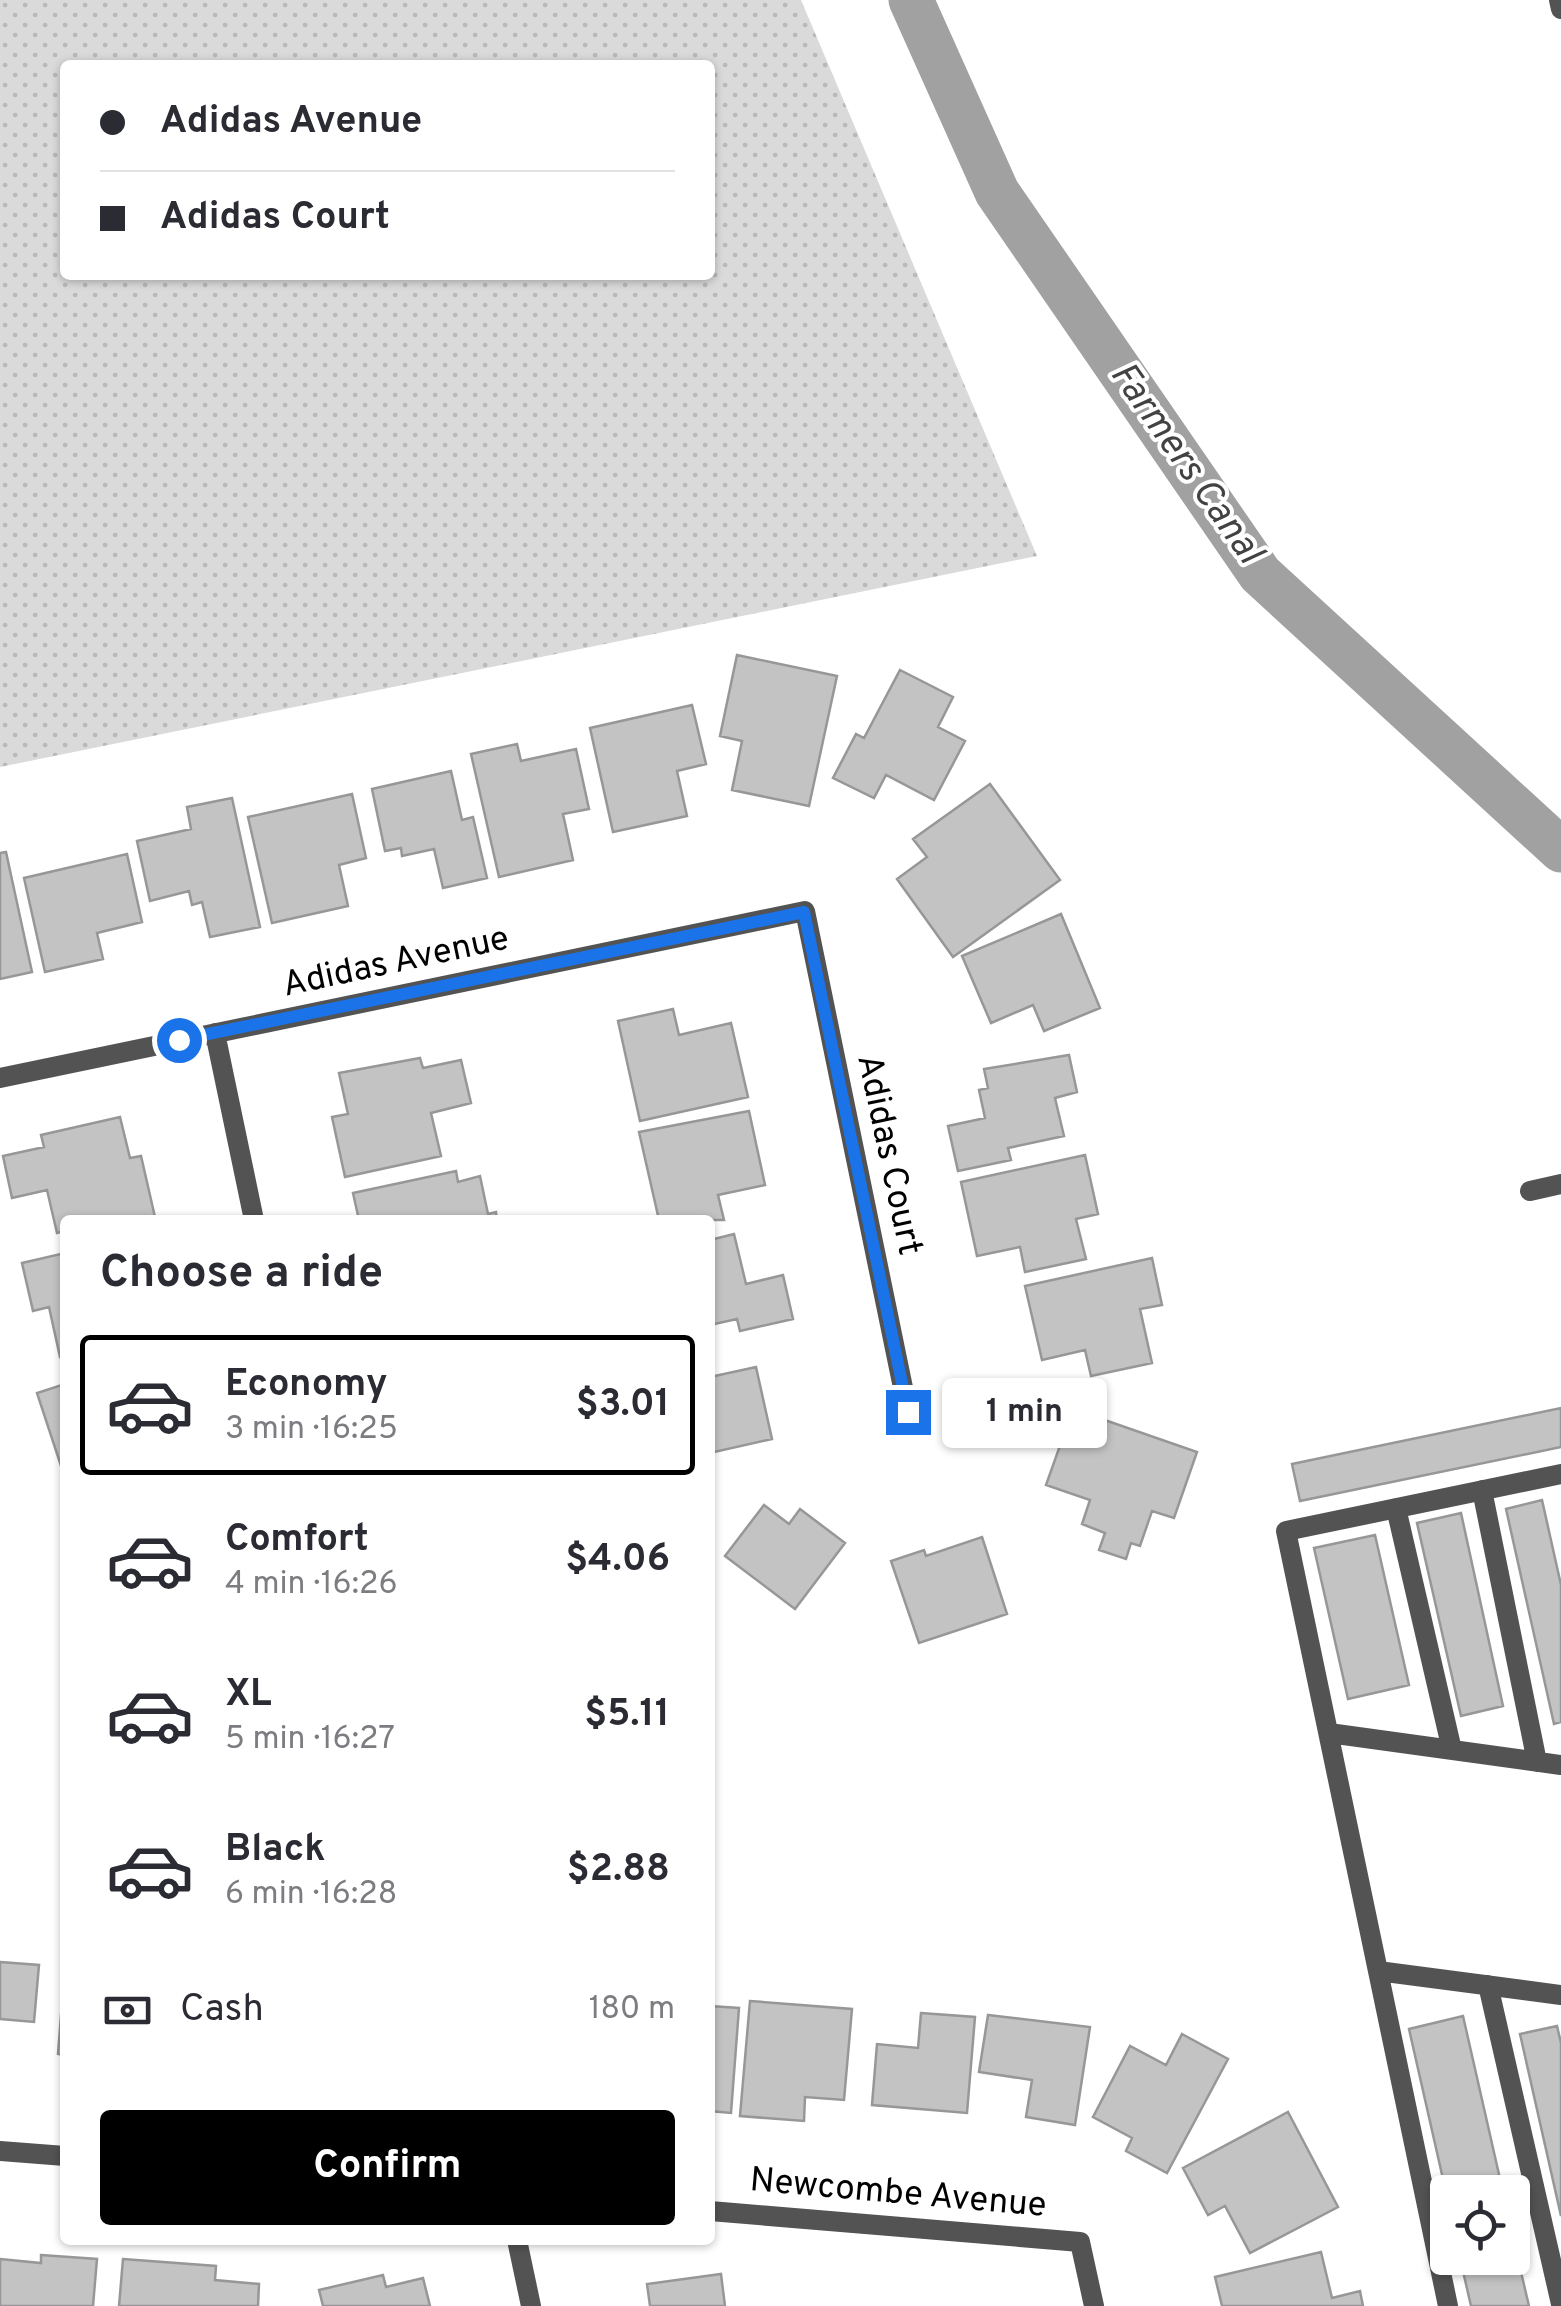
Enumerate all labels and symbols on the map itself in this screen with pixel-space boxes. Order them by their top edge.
water label: Farmers Canal [1097,354,1274,576]
street label: Adidas Avenue [279,918,513,1008]
route start [157,1018,202,1063]
street label: Adidas Court [845,1050,931,1260]
callout: 1 min [943,1377,1108,1447]
route end [886,1390,931,1435]
street label: Newcombe Avenue [748,2159,1048,2229]

